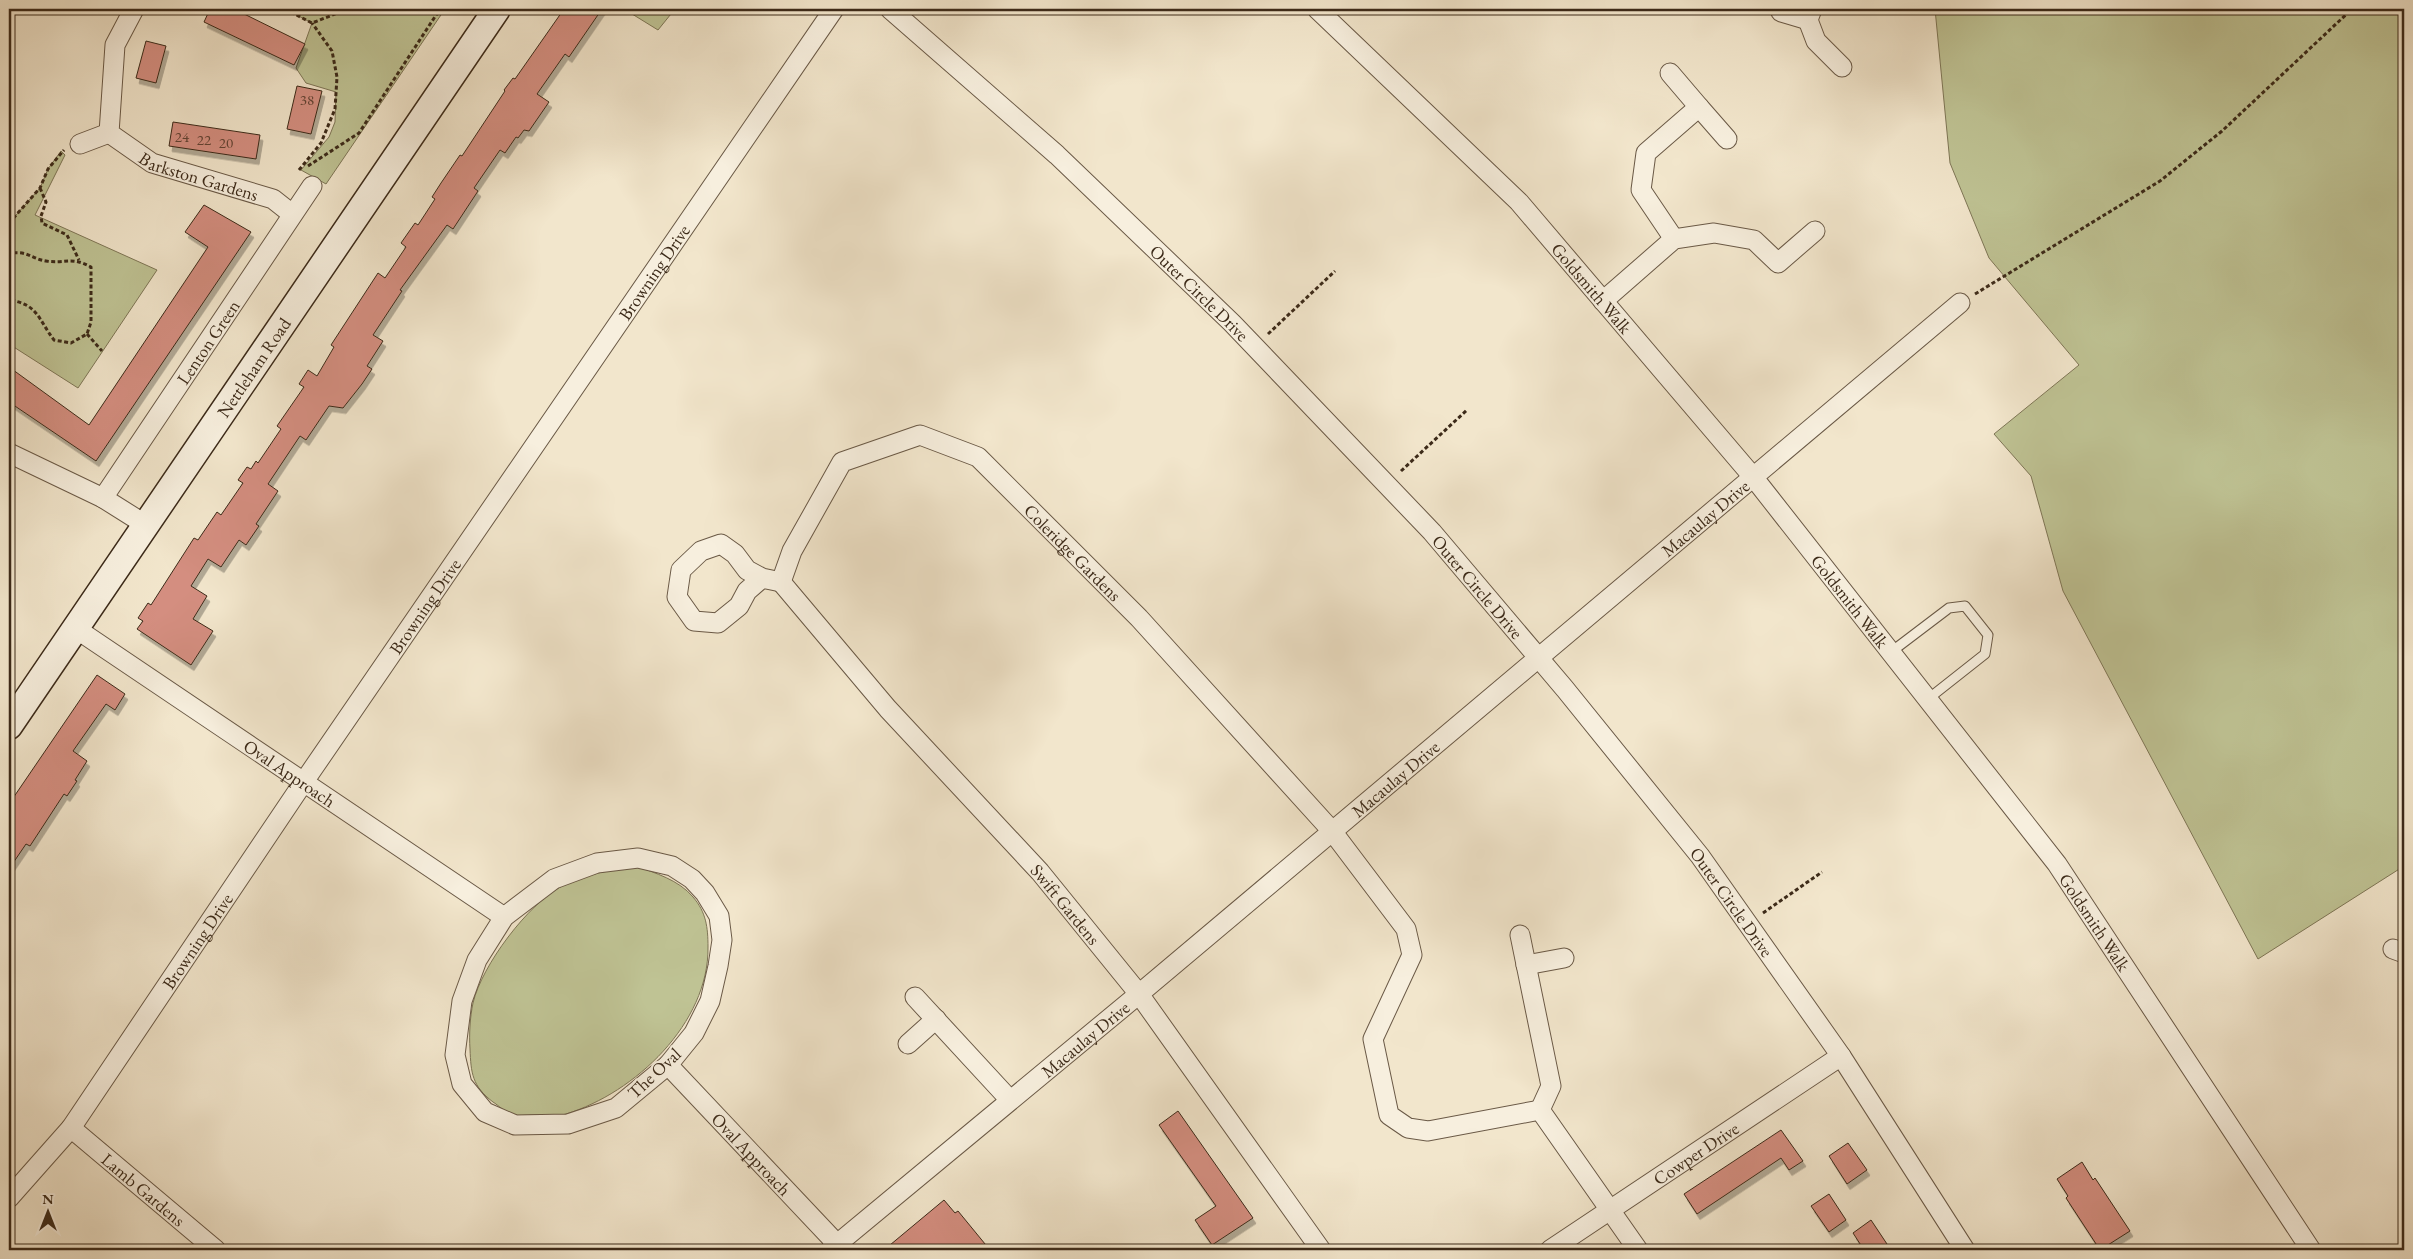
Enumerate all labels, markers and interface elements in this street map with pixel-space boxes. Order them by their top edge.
house number: 38 [300,90,314,109]
house number: 24 [175,127,190,146]
house number: 22 [197,130,212,149]
house number: 20 [219,133,233,152]
street label: Barkston Gardens [135,146,261,206]
street label: Browning Drive [613,220,694,324]
street label: Goldsmith Walk [1547,237,1638,339]
street label: Outer Circle Drive [1145,239,1254,346]
street label: Lenton Green [171,295,245,389]
street label: Nettleham Road [211,312,296,422]
street label: Macaulay Drive [1656,474,1754,561]
street label: Coleridge Gardens [1019,498,1127,606]
street label: Outer Circle Drive [1427,530,1529,643]
street label: Goldsmith Walk [1807,549,1895,653]
street label: Browning Drive [384,554,465,658]
street label: Oval Approach [239,734,340,812]
street label: Macaulay Drive [1346,735,1444,822]
street label: Outer Circle Drive [1685,842,1779,961]
street label: Swift Gardens [1026,858,1106,949]
street label: Goldsmith Walk [2055,869,2136,976]
street label: Browning Drive [156,888,237,993]
street label: Macaulay Drive [1036,995,1134,1082]
street label: The Oval [622,1042,686,1104]
street label: Oval Approach [707,1107,797,1200]
street label: Cowper Drive [1648,1116,1743,1190]
street label: Lamb Gardens [97,1147,190,1231]
north arrow [22,1186,72,1236]
text: N [42,1190,54,1208]

